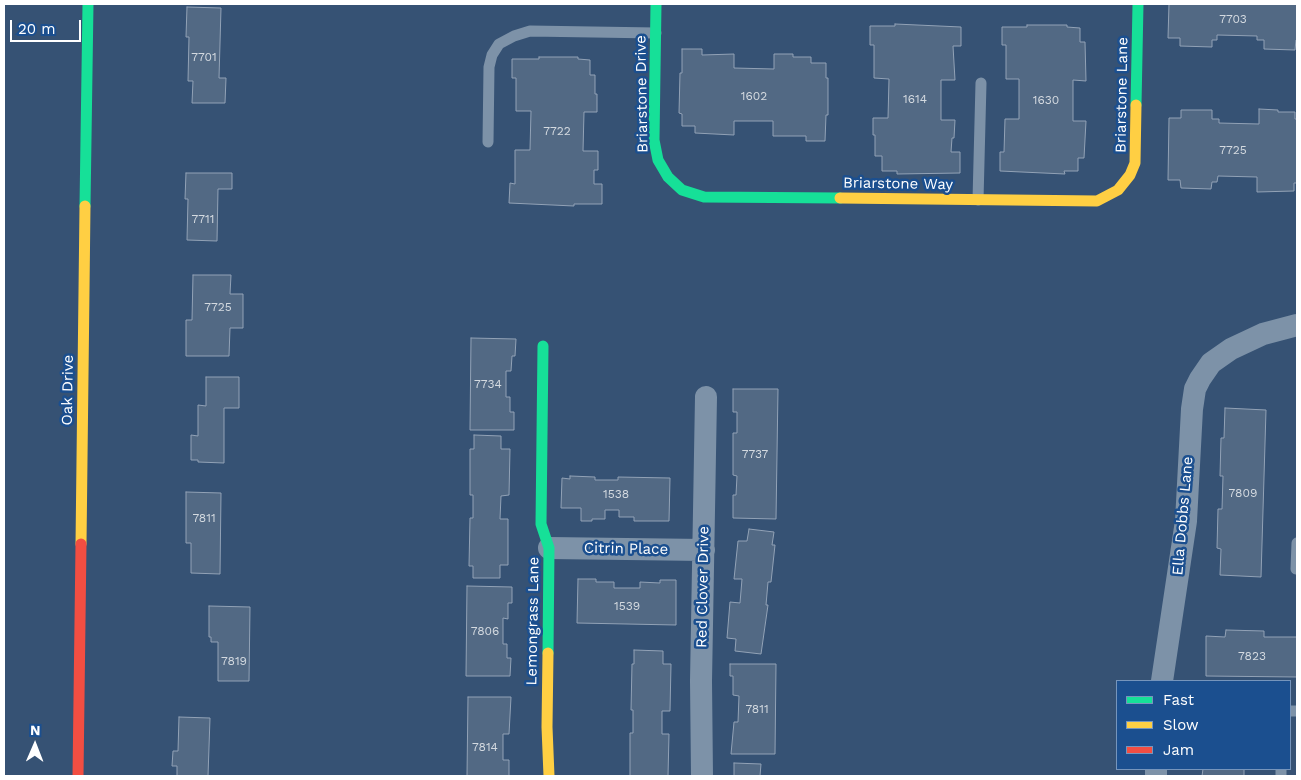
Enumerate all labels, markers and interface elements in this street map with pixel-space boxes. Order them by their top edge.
scale bar [12,10,84,42]
house number: 7703 [1219,12,1247,26]
text: 20 m [18,20,56,38]
street label: Briarstone Drive [632,35,652,153]
street label: Briarstone Lane [1112,37,1132,153]
house number: 7701 [191,50,217,64]
house number: 1602 [741,89,767,103]
house number: 1614 [903,92,927,106]
house number: 1630 [1033,93,1059,107]
house number: 7722 [543,124,571,138]
house number: 7725 [1219,143,1247,157]
street label: Briarstone Way [843,174,953,194]
house number: 7711 [192,212,214,226]
house number: 7725 [204,300,232,314]
street label: Oak Drive [58,355,78,425]
house number: 7734 [474,377,502,391]
house number: 7737 [742,447,768,461]
street label: Ella Dobbs Lane [1169,456,1197,576]
house number: 7809 [1229,486,1257,500]
house number: 1538 [603,487,629,501]
house number: 7811 [192,511,216,525]
street label: Red Clover Drive [693,526,713,648]
street label: Citrin Place [584,539,668,559]
street label: Lemongrass Lane [523,557,543,685]
house number: 1539 [614,599,640,613]
house number: 7806 [471,624,499,638]
house number: 7823 [1238,649,1266,663]
house number: 7819 [221,654,247,668]
legend [1116,680,1291,770]
text: Fast [1163,691,1194,709]
house number: 7811 [745,702,769,716]
text: Slow [1163,716,1199,734]
north arrow [10,720,60,770]
text: N [30,722,41,738]
house number: 7814 [472,740,498,754]
text: Jam [1163,741,1194,759]

